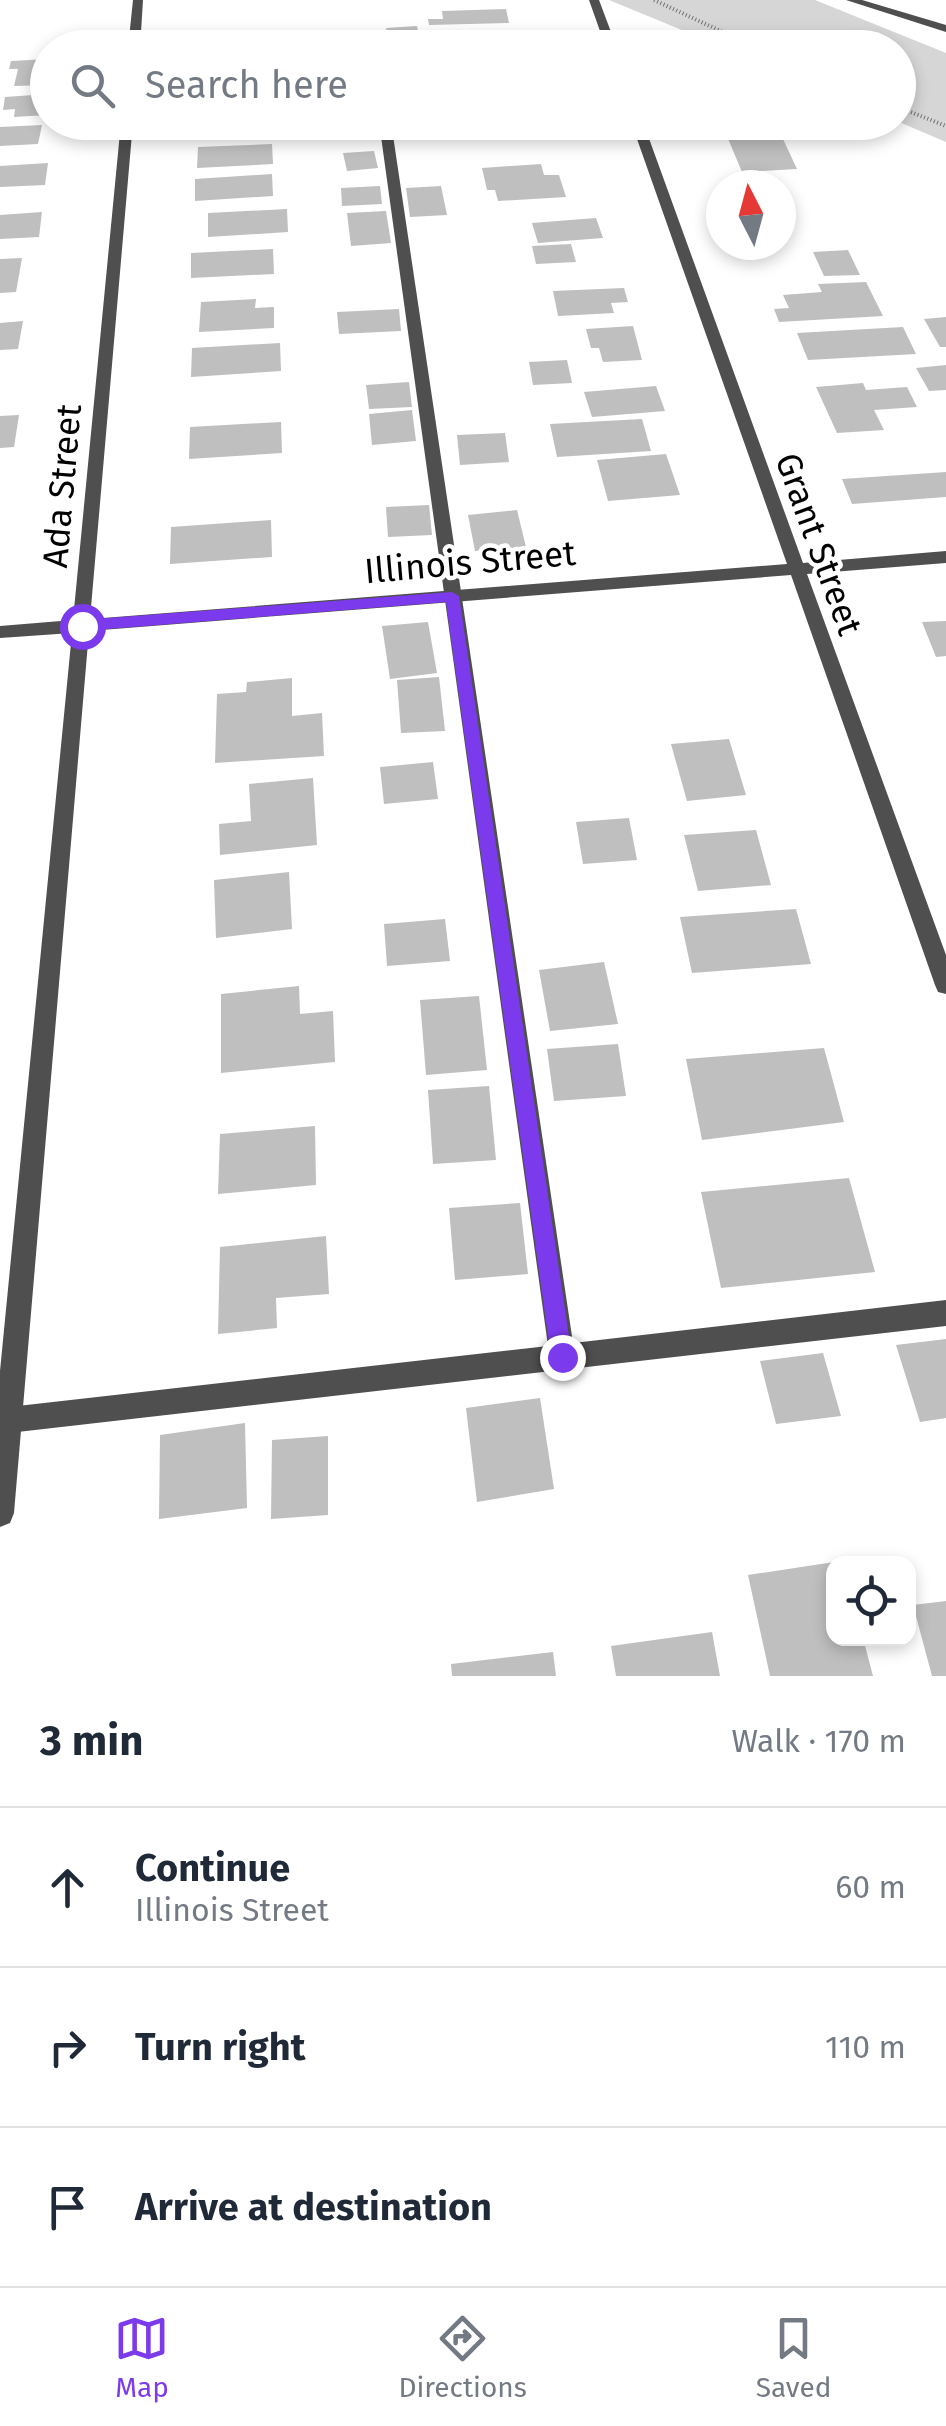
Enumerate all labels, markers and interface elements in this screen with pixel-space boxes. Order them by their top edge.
search box [30,30,916,140]
icon: search [65,58,120,113]
text: Search here [145,62,348,108]
north arrow [706,170,796,260]
street label: Ada Street [34,402,90,570]
street label: Grant Street [767,447,871,641]
street label: Illinois Street [363,532,578,592]
route start [60,604,106,650]
route end [540,1335,586,1381]
map controls [826,1556,916,1646]
button: locate [826,1556,916,1646]
text: 3 min [40,1716,143,1766]
text: Walk · 170 m [732,1722,906,1760]
text: Continue [135,1845,290,1891]
icon: ahead [40,1860,95,1915]
text: 60 m [835,1868,906,1906]
text: Illinois Street [135,1891,329,1929]
icon: right [40,2020,95,2075]
text: Turn right [135,2024,305,2070]
text: 110 m [825,2028,906,2066]
icon: arrive [40,2180,95,2235]
text: Arrive at destination [135,2184,492,2230]
tab: Map [114,2311,169,2404]
tab: Directions [398,2311,527,2404]
tab: Saved [756,2311,832,2404]

